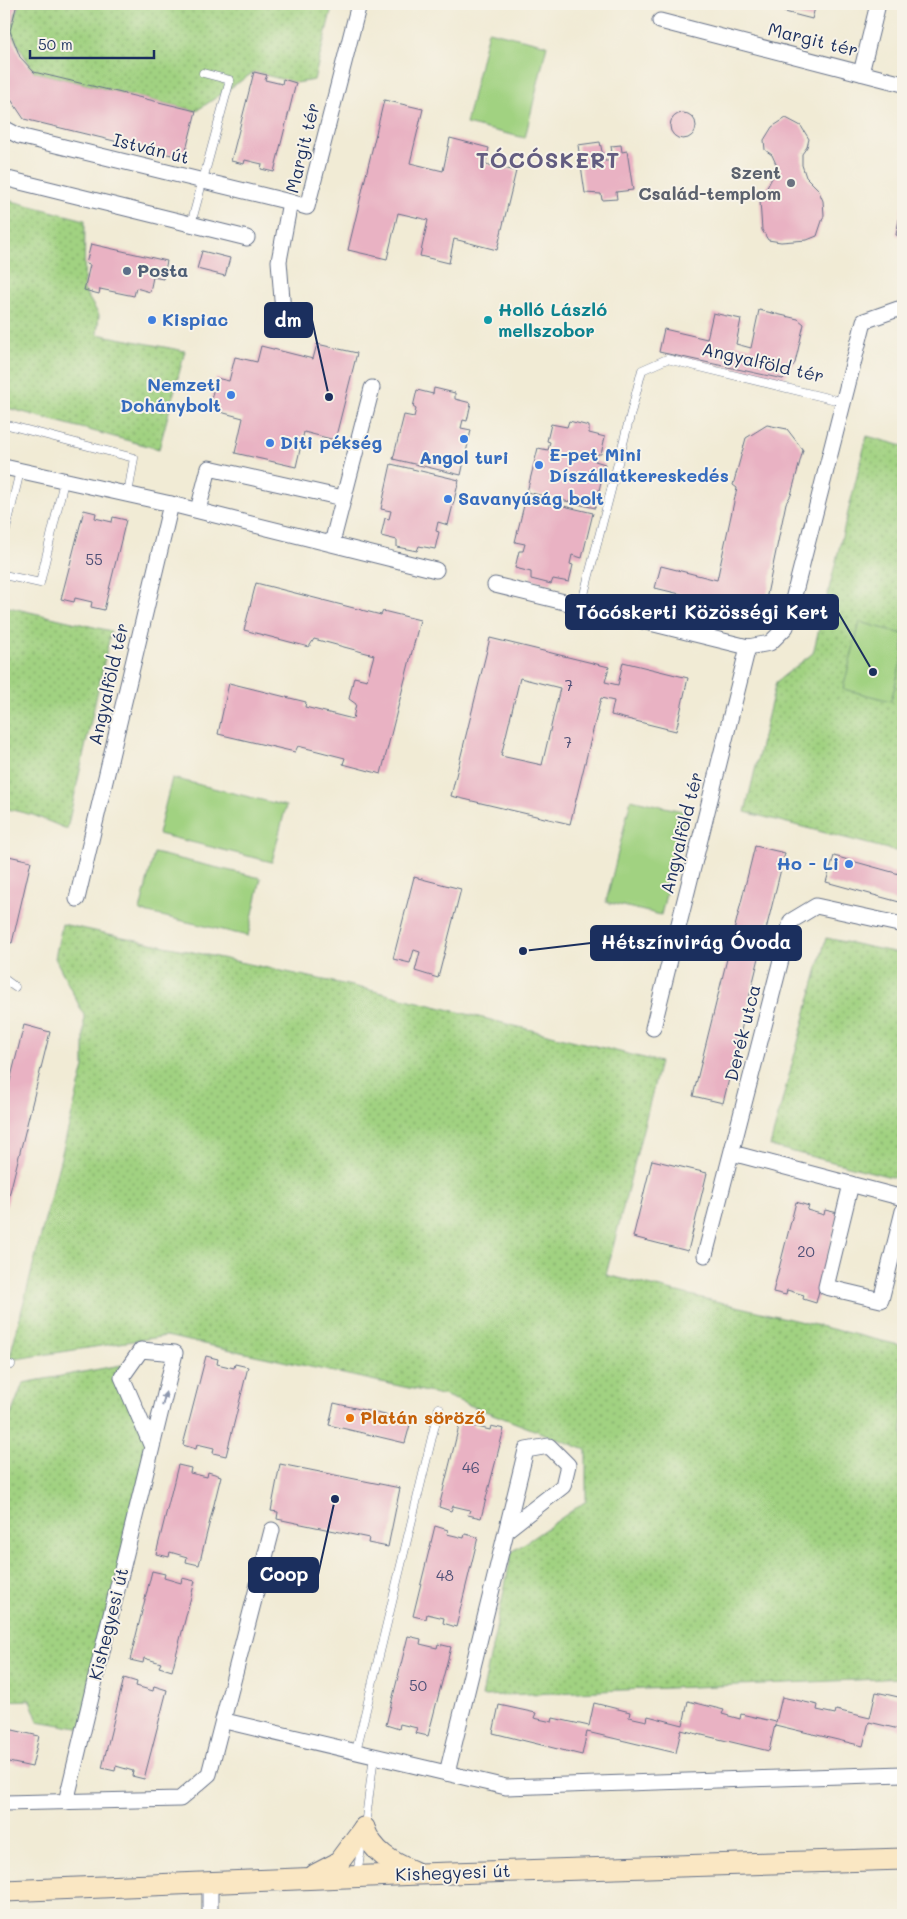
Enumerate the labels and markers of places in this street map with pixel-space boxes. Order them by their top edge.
place label: Szent Család-templom [638,160,781,205]
marker: Szent Család-templom [785,177,797,189]
place label: Posta [137,258,188,282]
marker: Posta [121,265,133,277]
place label: Holló László mellszobor [498,297,607,342]
callout: dm [265,303,312,337]
place label: Kispiac [162,307,228,331]
marker: Kispiac [146,314,158,326]
marker: Holló László mellszobor [482,314,494,326]
place label: Nemzeti Dohánybolt [120,372,221,417]
marker: Nemzeti Dohánybolt [225,389,237,401]
place label: Diti pékség [280,430,382,454]
marker: Angol turi [458,433,470,445]
marker: Diti pékség [264,437,276,449]
place label: E-pet Mini Díszállatkereskedés [549,442,729,487]
place label: Angol turi [419,445,509,469]
marker: E-pet Mini Díszállatkereskedés [533,459,545,471]
place label: Savanyúság bolt [458,486,604,510]
marker: Savanyúság bolt [442,493,454,505]
callout: Tócóskerti Közösségi Kert [566,595,838,629]
place label: Ho - Li [777,851,839,875]
marker: Ho - Li [843,858,855,870]
callout: Hétszínvirág Óvoda [591,926,801,960]
place label: Platán söröző [360,1405,486,1429]
marker: Platán söröző [344,1412,356,1424]
callout: Coop [249,1558,318,1592]

